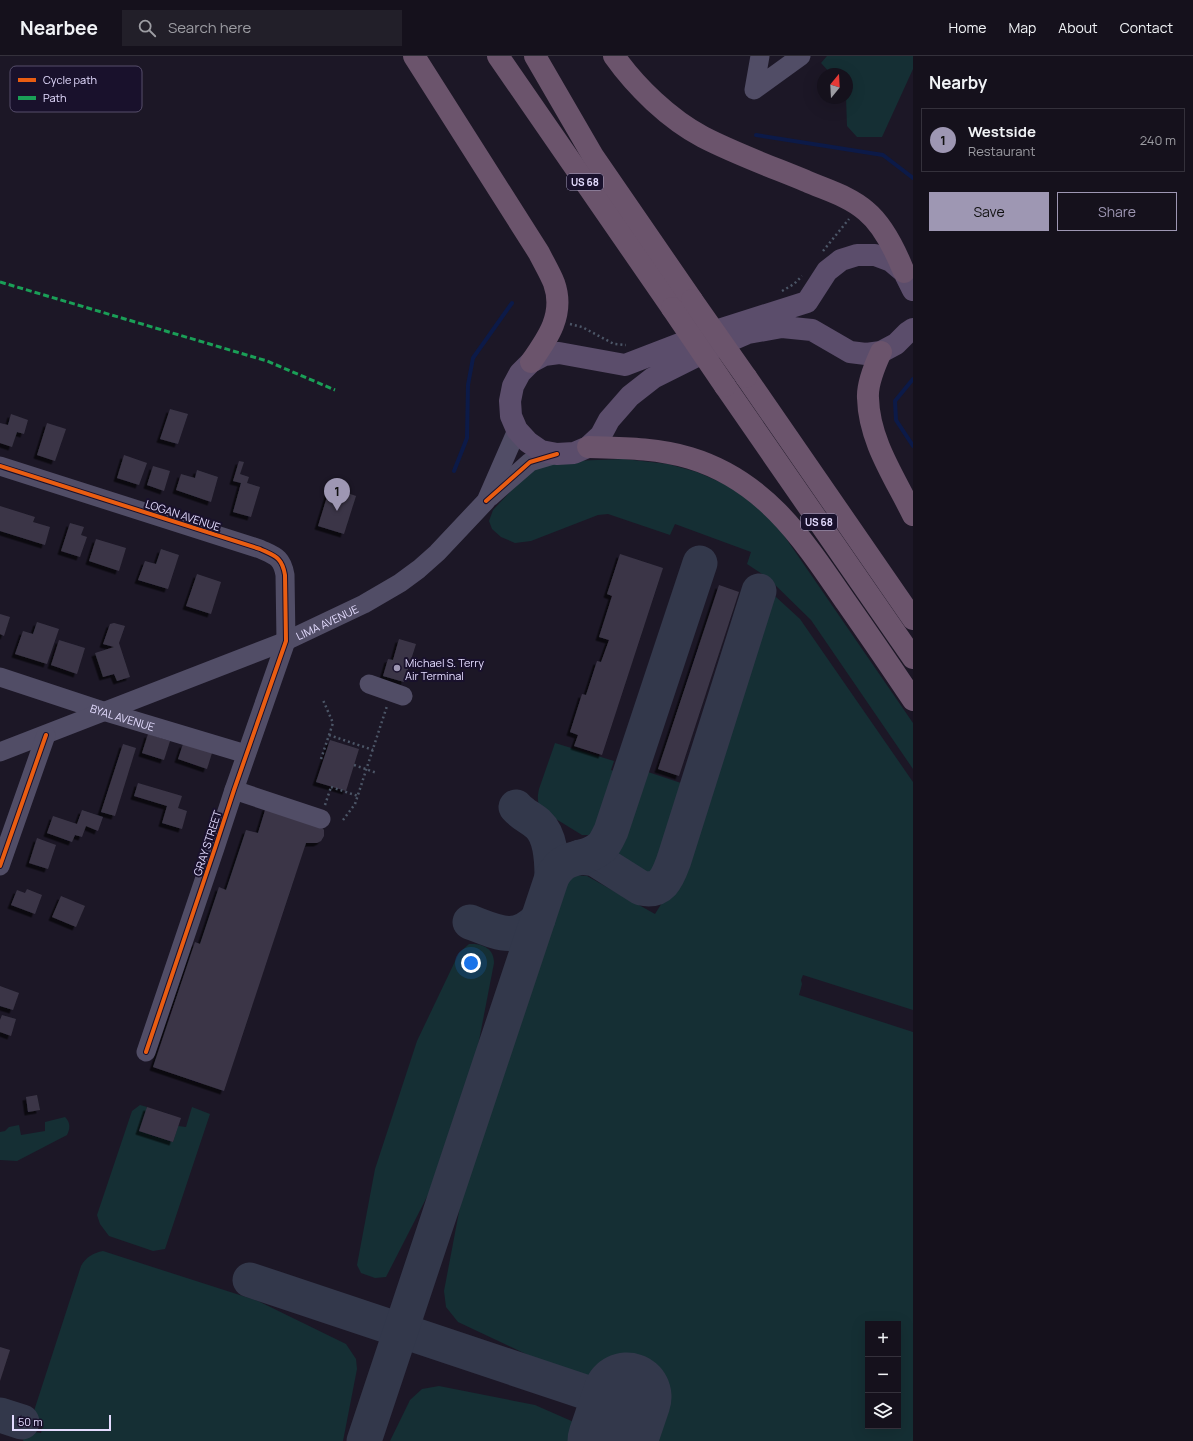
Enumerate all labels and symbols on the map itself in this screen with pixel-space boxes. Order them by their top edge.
legend [10,66,142,112]
north arrow [817,68,853,104]
text: Cycle path [43,72,97,87]
text: Path [43,90,66,105]
road number: US 68 [567,174,603,190]
pin: 1 [324,478,350,511]
street label: LOGAN AVENUE [143,496,223,534]
road number: US 68 [801,514,837,530]
street label: LIMA AVENUE [293,600,360,643]
place label: Michael S. Terry Air Terminal [405,655,484,683]
marker: Michael S. Terry Air Terminal [392,663,402,673]
street label: BYAL AVENUE [88,700,157,734]
street label: GRAY STREET [189,808,225,878]
your location [461,953,481,973]
scale bar [12,1413,111,1432]

